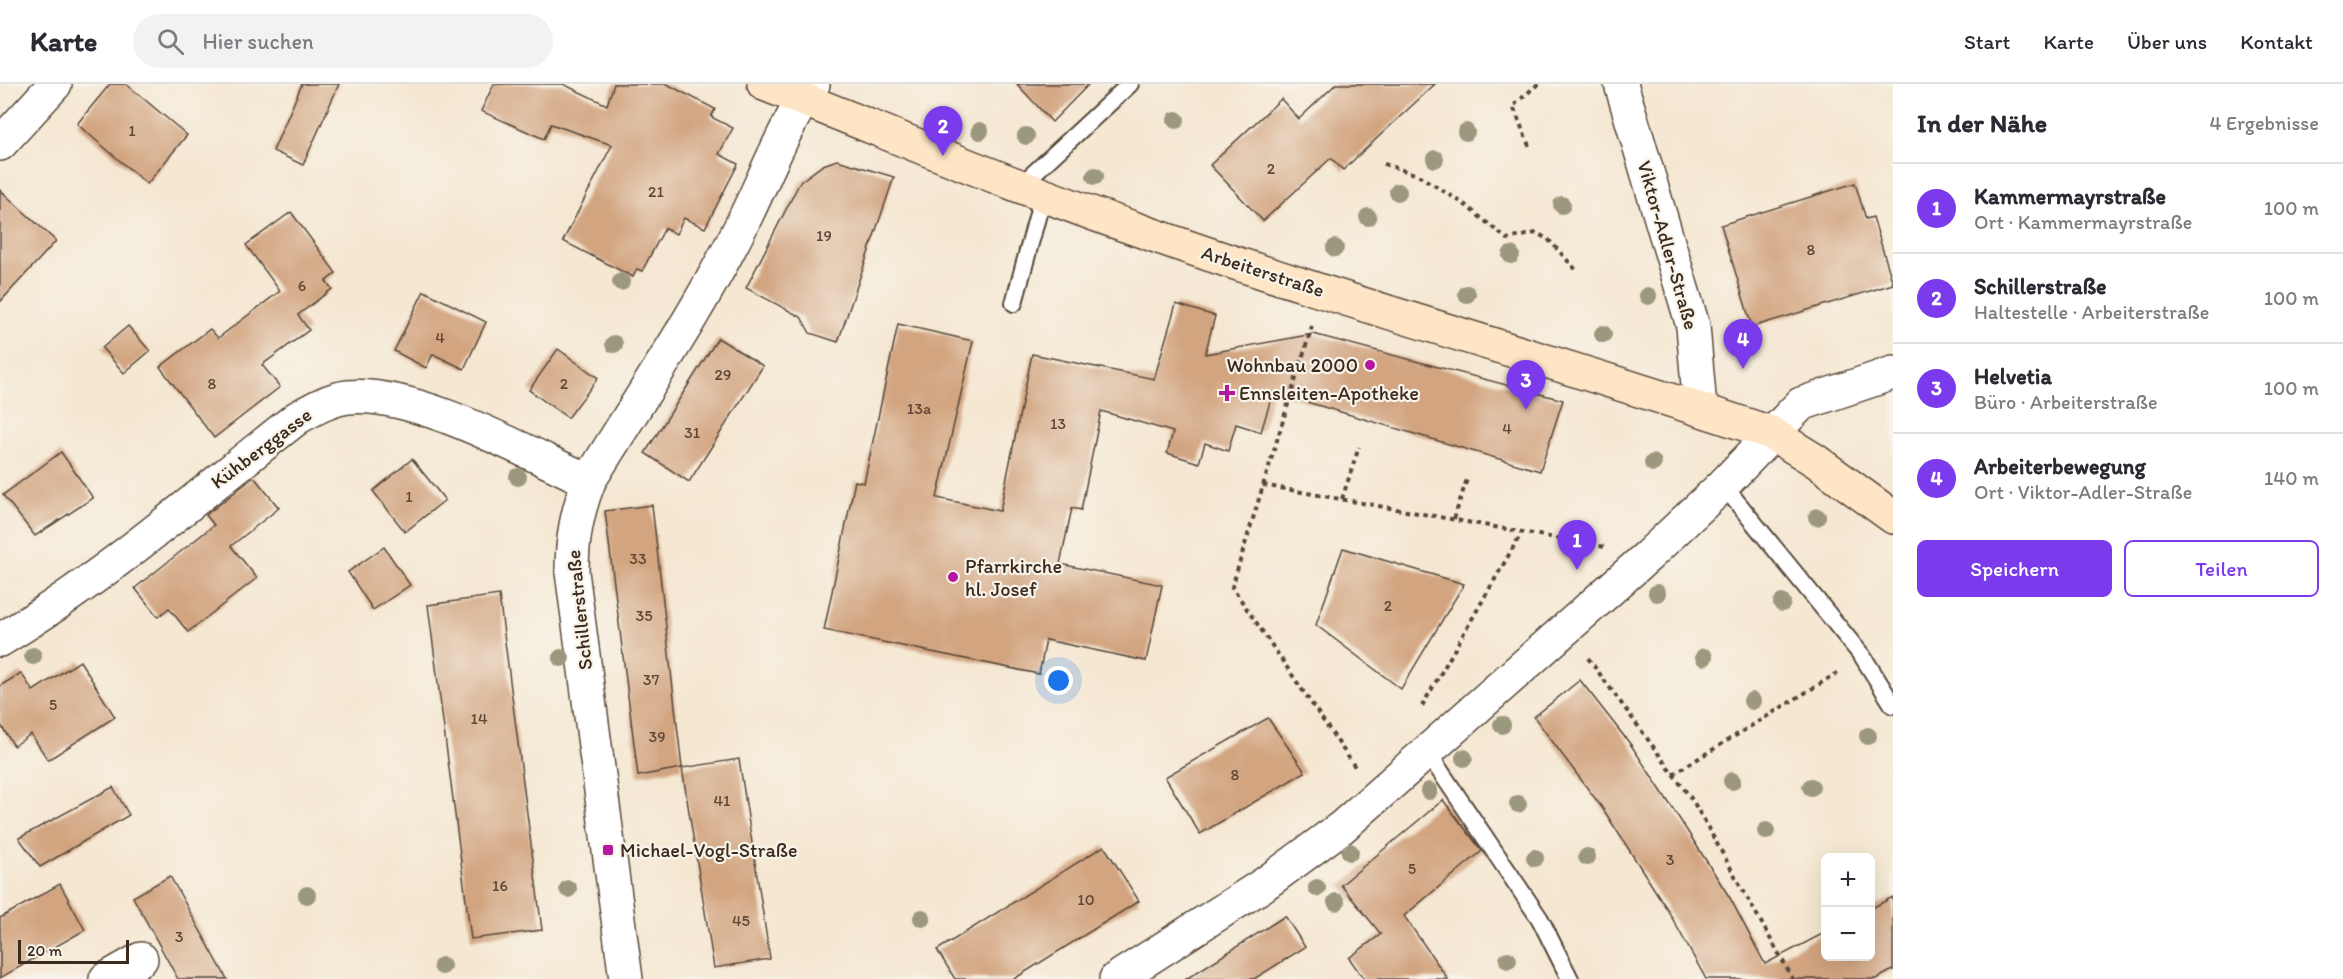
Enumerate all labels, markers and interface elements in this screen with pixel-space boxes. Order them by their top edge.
search box [133,14,553,68]
text: Karte [30,24,97,58]
icon: search [154,25,187,58]
text: Hier suchen [202,28,314,55]
text: Start [1964,29,2010,54]
text: Karte [2043,29,2094,54]
text: Über uns [2127,29,2207,54]
text: Kontakt [2240,29,2313,54]
pin: 2 [924,106,962,156]
text: In der Nähe [1917,107,2047,139]
text: 4 Ergebnisse [2209,111,2319,135]
house number: 1 [128,121,136,140]
street label: Viktor-Adler-Straße [1632,158,1704,332]
house number: 2 [1267,159,1276,178]
house number: 21 [648,182,664,201]
text: Kammermayrstraße [1974,183,2166,210]
text: 1 [1932,196,1941,220]
text: 100 m [2264,196,2319,220]
text: Ort · Kammermayrstraße [1974,210,2192,234]
house number: 19 [816,226,832,245]
street label: Arbeiterstraße [1199,240,1327,302]
house number: 8 [1807,240,1816,259]
text: Schillerstraße [1974,273,2107,300]
house number: 6 [298,276,306,295]
text: 2 [1931,286,1942,310]
text: 100 m [2264,286,2319,310]
text: Haltestelle · Arbeiterstraße [1974,300,2209,324]
pin: 4 [1724,320,1762,369]
house number: 4 [435,328,445,347]
place label: Wohnbau 2000 [1227,353,1358,377]
marker: Wohnbau 2000 [1363,358,1377,372]
pin: 3 [1506,360,1546,410]
text: Helvetia [1974,363,2052,390]
house number: 29 [715,365,731,384]
house number: 8 [208,374,217,393]
house number: 2 [560,374,569,393]
text: 3 [1931,376,1942,400]
text: 100 m [2264,376,2319,400]
place label: Ennsleiten-Apotheke [1239,381,1419,405]
marker: Ennsleiten-Apotheke [1220,386,1234,400]
text: Büro · Arbeiterstraße [1974,390,2157,414]
house number: 13a [907,399,932,418]
street label: Kühberggasse [206,402,316,494]
house number: 13 [1050,414,1066,433]
house number: 4 [1502,419,1512,438]
house number: 31 [684,423,701,442]
text: Arbeiterbewegung [1974,453,2146,480]
text: 4 [1930,466,1943,490]
text: 140 m [2264,466,2319,490]
text: Ort · Viktor-Adler-Straße [1974,480,2192,504]
house number: 1 [405,487,413,506]
pin: 1 [1558,520,1596,570]
button: Speichern [1917,540,2112,597]
button: Teilen [2124,540,2319,597]
street label: Schillerstraße [561,549,597,671]
house number: 33 [629,549,647,568]
place label: Pfarrkirche hl. Josef [965,554,1062,601]
marker: Pfarrkirche hl. Josef [946,570,960,584]
house number: 2 [1384,596,1393,615]
house number: 35 [635,606,653,625]
your location [1044,666,1073,695]
house number: 37 [643,670,659,689]
house number: 5 [49,695,57,714]
house number: 14 [470,709,488,728]
house number: 39 [648,727,666,746]
house number: 8 [1231,765,1240,784]
house number: 41 [713,791,731,810]
place label: Michael-Vogl-Straße [620,838,798,862]
marker: Michael-Vogl-Straße [601,843,615,857]
house number: 3 [1666,850,1675,869]
map controls [1821,853,1875,961]
button: + [1821,853,1875,907]
house number: 5 [1408,859,1416,878]
house number: 16 [492,876,508,895]
house number: 10 [1077,890,1095,909]
button: − [1821,907,1875,961]
house number: 45 [732,911,750,930]
house number: 3 [175,927,184,946]
scale bar [18,937,129,964]
text: 20 m [27,941,62,960]

